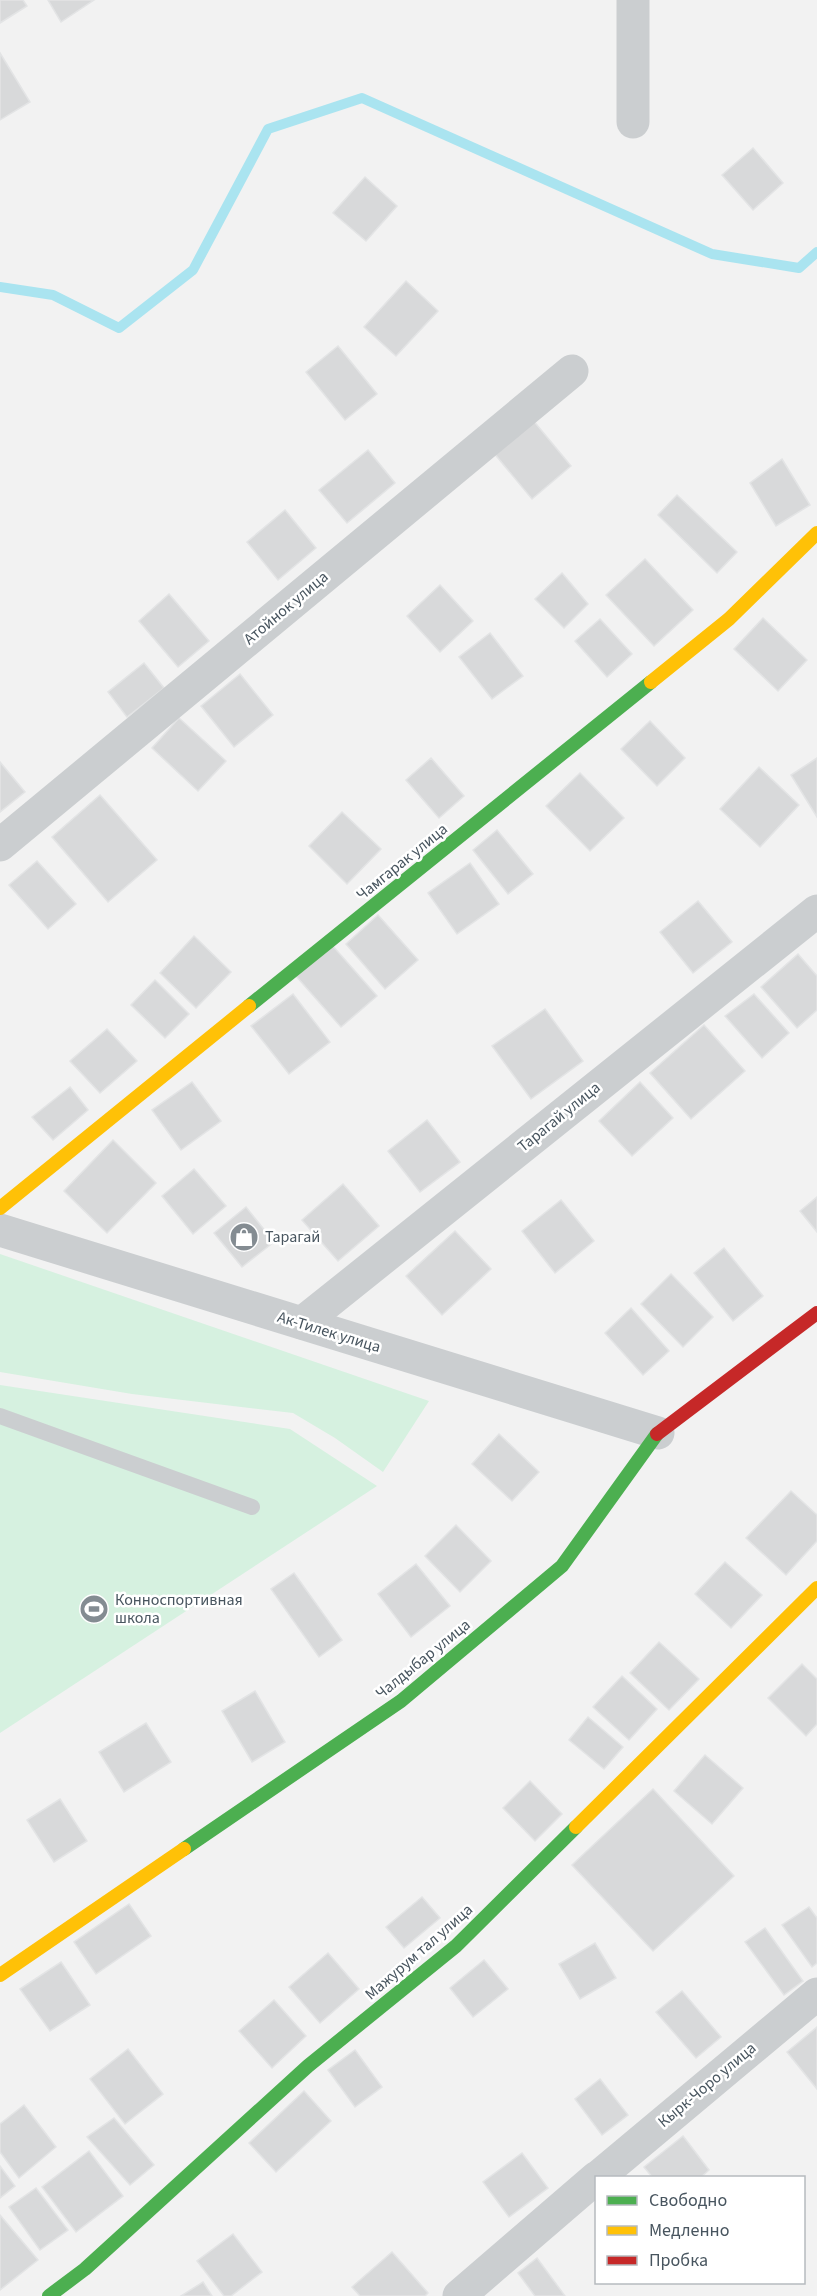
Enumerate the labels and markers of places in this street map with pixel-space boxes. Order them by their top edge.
shop icon: Тарагай [228,1221,260,1253]
place label: Тарагай [265,1226,320,1248]
place label: Конноспортивная школа [115,1589,243,1629]
sports icon: Конноспортивная школа [78,1593,110,1625]

